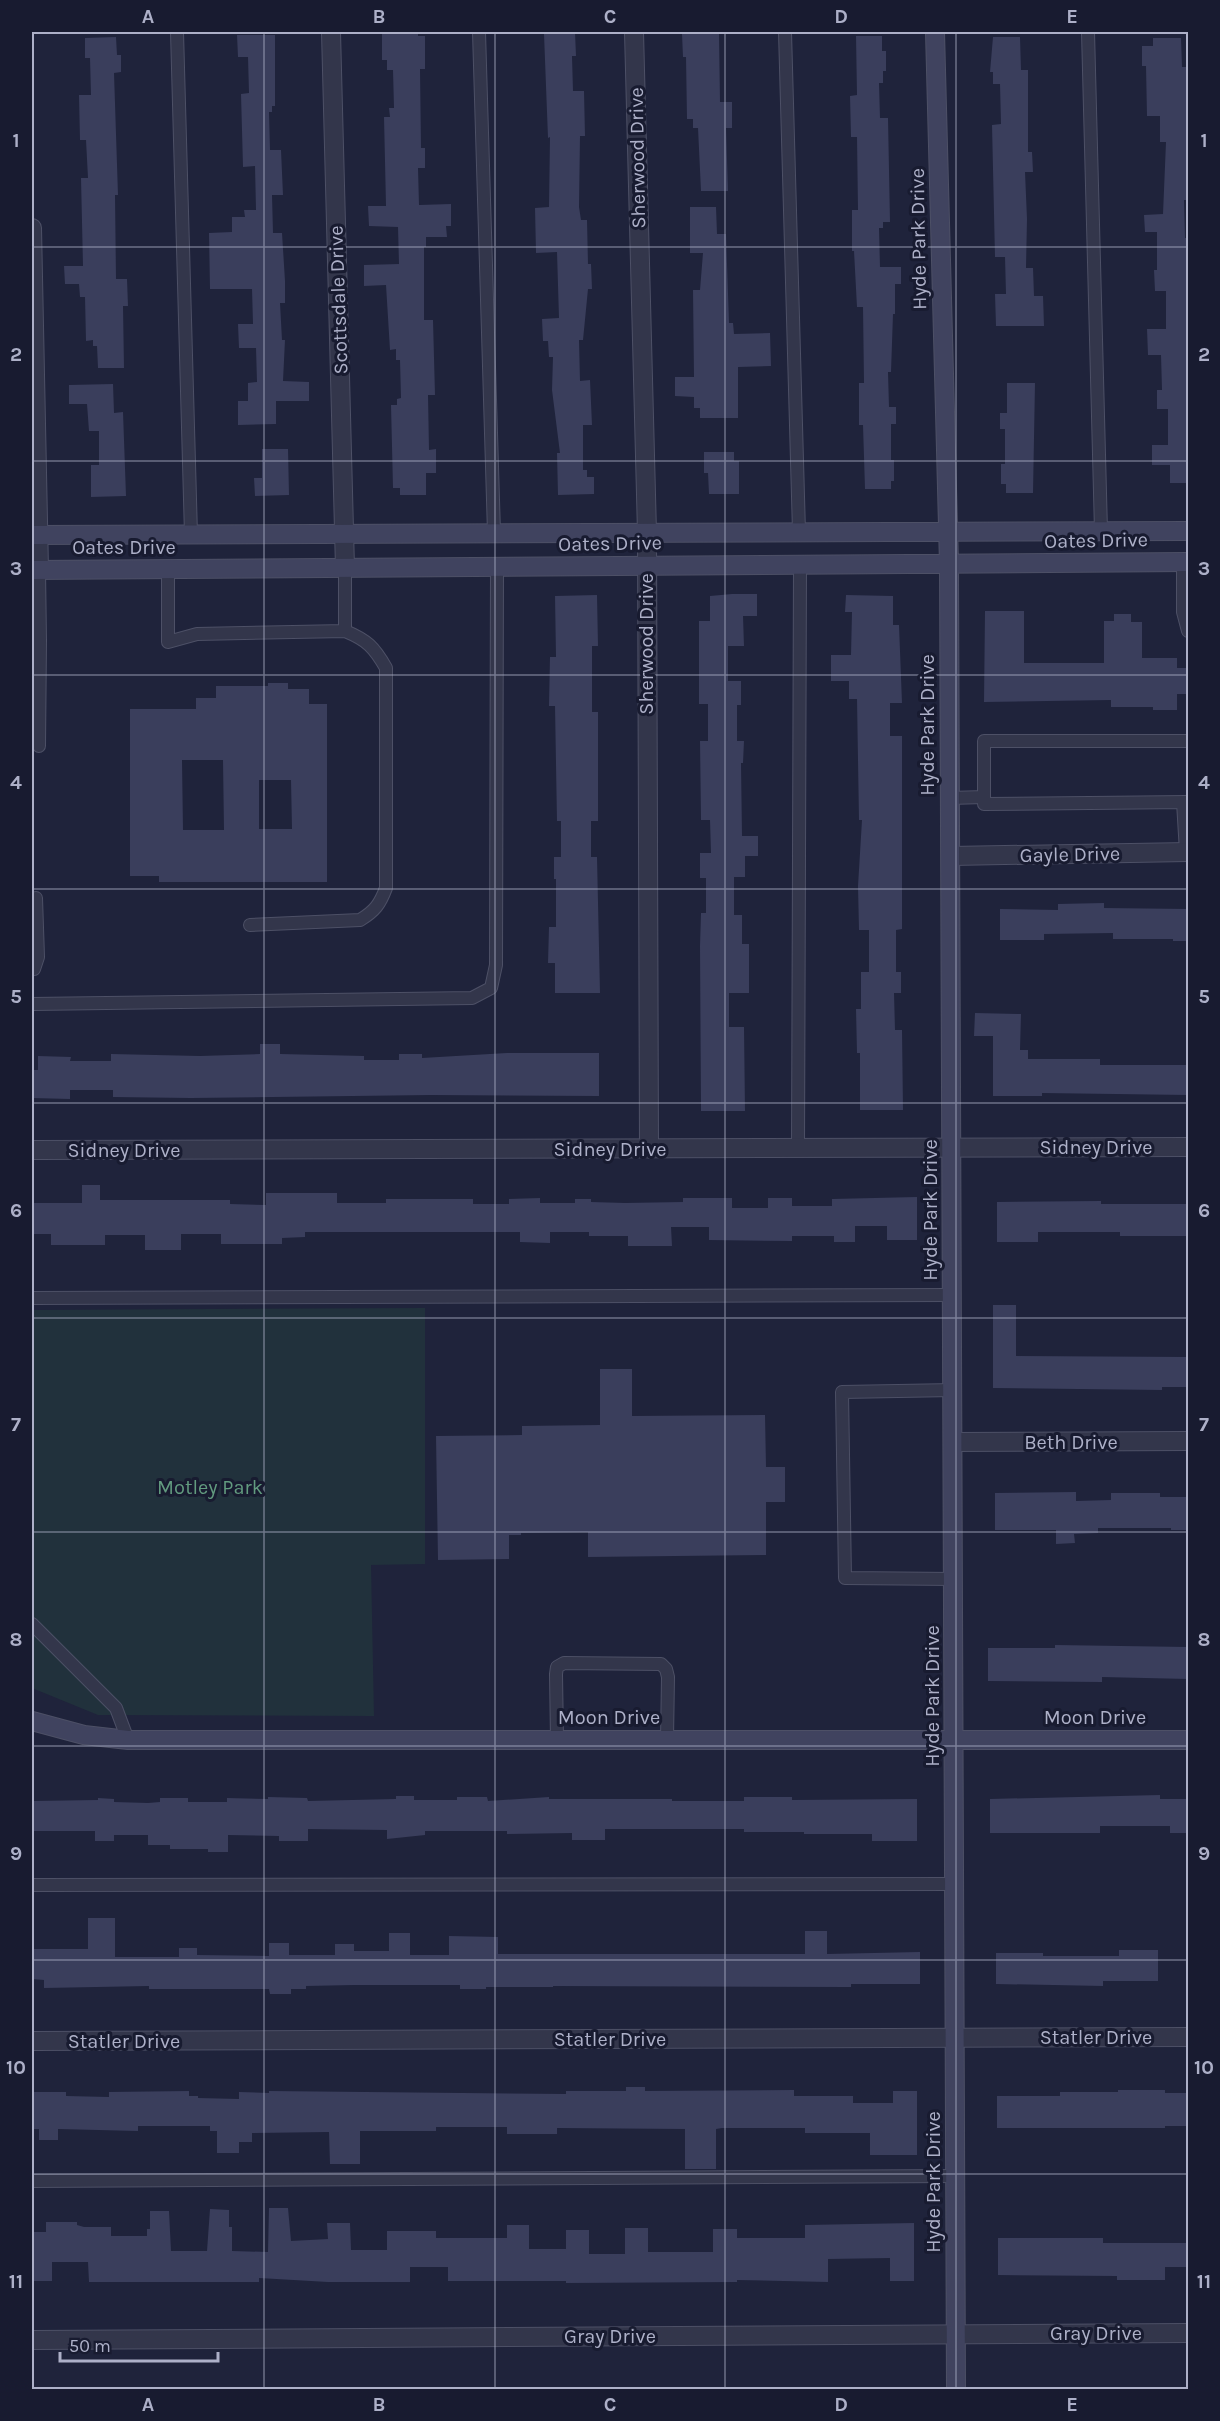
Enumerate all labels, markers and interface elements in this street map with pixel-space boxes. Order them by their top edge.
text: A [142,5,155,28]
text: B [373,5,385,28]
text: C [604,5,616,28]
text: D [834,5,848,28]
text: E [1066,5,1078,28]
street label: Sherwood Drive [625,87,650,229]
text: 1 [12,129,20,152]
text: 1 [1200,129,1208,152]
street label: Hyde Park Drive [906,168,931,310]
street label: Scottsdale Drive [324,225,353,375]
text: 2 [10,343,22,366]
text: 2 [1198,343,1210,366]
street label: Oates Drive [1044,528,1148,553]
street label: Oates Drive [558,531,662,556]
street label: Oates Drive [72,536,176,559]
text: 3 [10,557,22,580]
text: 3 [1198,557,1210,580]
street label: Sherwood Drive [635,573,658,715]
street label: Hyde Park Drive [916,654,939,796]
text: 4 [10,771,22,794]
text: 4 [1198,771,1210,794]
street label: Gayle Drive [1020,842,1120,867]
text: 5 [10,985,22,1008]
text: 5 [1198,985,1210,1008]
street label: Sidney Drive [1039,1136,1153,1159]
street label: Sidney Drive [553,1138,667,1161]
street label: Sidney Drive [67,1139,181,1162]
street label: Hyde Park Drive [919,1139,942,1281]
text: 6 [10,1199,22,1222]
text: 6 [1198,1199,1210,1222]
text: 7 [11,1413,21,1436]
text: 7 [1199,1413,1209,1436]
street label: Beth Drive [1024,1431,1118,1454]
park label: Motley Park [157,1476,263,1499]
street label: Hyde Park Drive [921,1625,944,1767]
text: 8 [10,1628,22,1651]
text: 8 [1198,1628,1210,1651]
street label: Moon Drive [558,1706,660,1729]
street label: Moon Drive [1044,1706,1146,1729]
text: 9 [10,1842,22,1865]
text: 9 [1198,1842,1210,1865]
street label: Statler Drive [1040,2026,1152,2049]
street label: Statler Drive [554,2028,666,2051]
street label: Statler Drive [68,2030,180,2053]
text: 10 [6,2056,26,2079]
text: 10 [1194,2056,1214,2079]
street label: Hyde Park Drive [922,2111,945,2253]
text: 11 [9,2270,23,2293]
text: 11 [1197,2270,1211,2293]
street label: Gray Drive [1050,2322,1142,2345]
scale bar [60,2325,218,2363]
street label: Gray Drive [564,2325,656,2348]
text: 50 m [69,2335,111,2357]
text: A [142,2393,155,2416]
text: B [373,2393,385,2416]
text: C [604,2393,616,2416]
text: D [834,2393,848,2416]
text: E [1066,2393,1078,2416]

